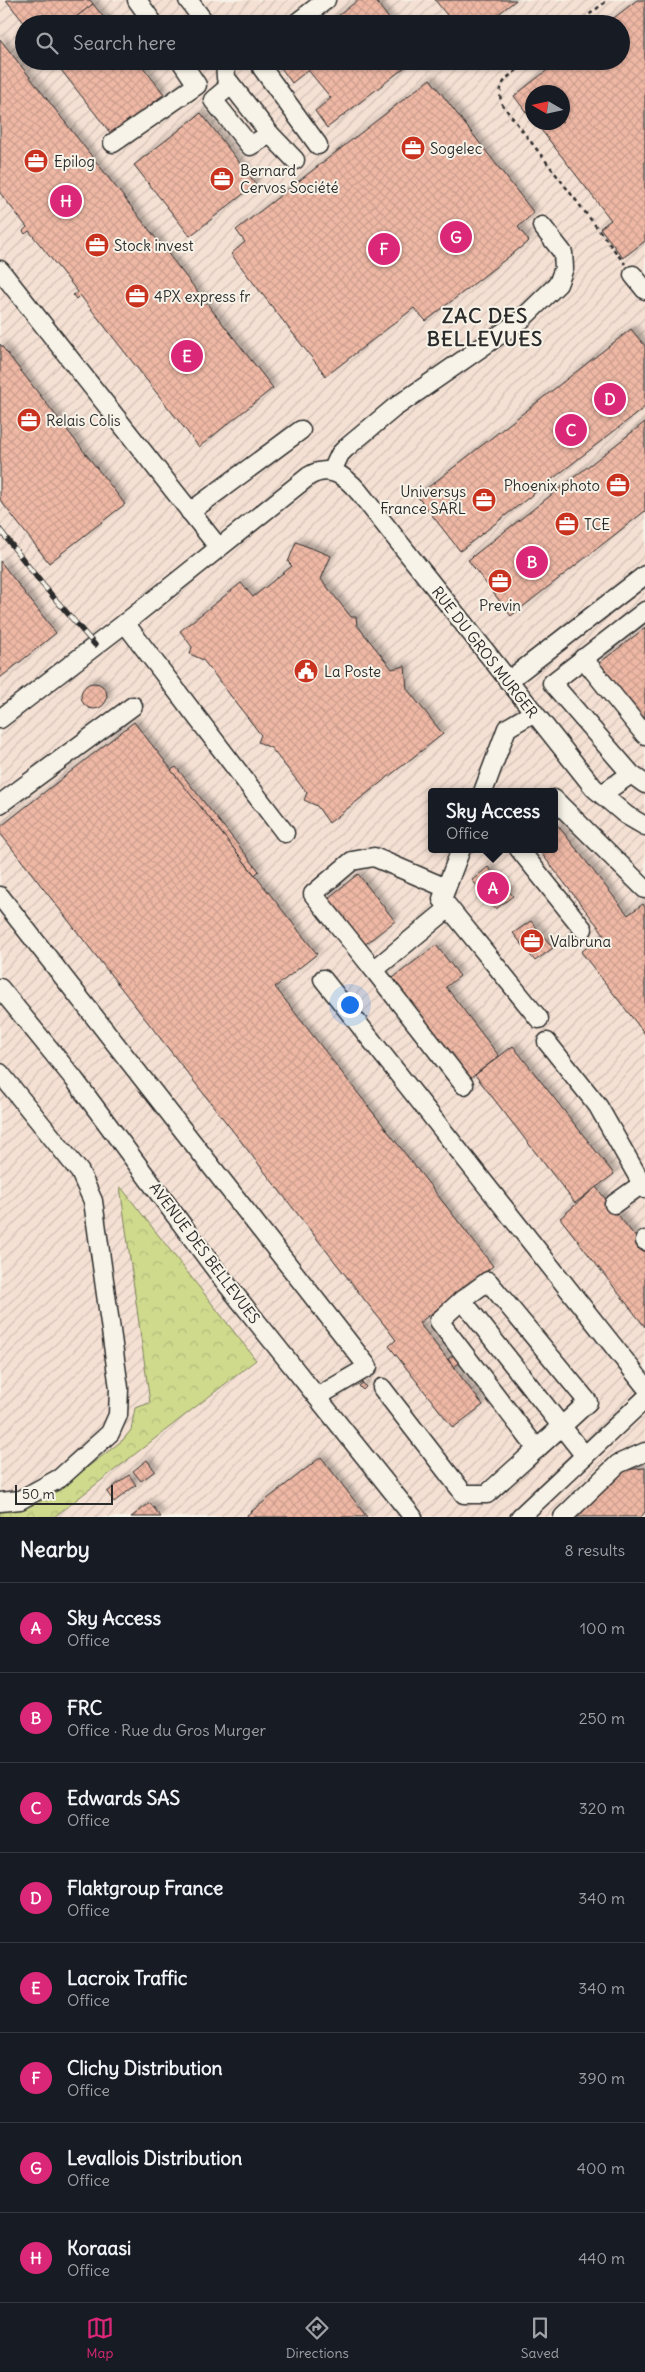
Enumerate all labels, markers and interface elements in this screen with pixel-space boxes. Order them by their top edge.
search box [15,15,630,70]
icon: search [33,29,61,57]
text: Search here [73,31,176,55]
north arrow [525,85,570,130]
office icon: Sogelec [400,135,426,161]
place label: Sogelec [430,139,483,158]
office icon: Epilog [23,148,49,174]
place label: Epilog [54,152,95,171]
place label: Bernard Cervos Société [240,161,339,197]
office icon: Bernard Cervos Société [209,166,235,192]
pin: H [50,182,82,220]
pin: G [440,218,472,256]
pin: F [368,230,400,268]
office icon: Stock invest [84,232,110,258]
place label: Stock invest [114,236,194,255]
office icon: 4PX express fr [124,283,150,309]
place label: 4PX express fr [154,287,250,306]
district label: ZAC DES BELLEVUES [427,303,543,351]
pin: E [171,337,203,375]
pin: D [594,380,626,418]
office icon: Relais Colis [16,407,42,433]
place label: Relais Colis [46,411,121,430]
pin: C [555,411,587,449]
office icon: Phoenix photo [605,472,631,498]
place label: Phoenix photo [504,476,600,495]
place label: Universys France SARL [380,482,466,518]
office icon: Universys France SARL [471,487,497,513]
office icon: TCE [554,511,580,537]
place label: TCE [584,515,610,534]
pin: B [516,543,548,581]
office icon: Previn [487,568,513,594]
street label: RUE DU GROS MURGER [428,583,542,722]
place label: Previn [479,596,521,615]
public building icon: La Poste [293,658,319,684]
place label: La Poste [324,662,381,681]
popup [428,788,558,853]
text: Sky Access [446,799,540,823]
text: Office [446,823,489,843]
pin: A [477,869,509,907]
office icon: Valbruna [519,928,545,954]
place label: Valbruna [550,932,612,951]
your location [337,992,363,1018]
street label: AVENUE DES BELLEVUES [146,1179,264,1327]
scale bar [15,1482,112,1505]
text: 50 m [22,1485,55,1503]
text: Nearby [20,1536,90,1563]
text: 8 results [564,1540,625,1560]
text: Sky Access [67,1606,161,1630]
text: A [31,1618,41,1638]
text: 100 m [580,1618,625,1638]
text: Office [67,1630,110,1650]
text: FRC [67,1696,102,1720]
text: B [31,1708,41,1728]
text: 250 m [579,1708,625,1728]
text: Office · Rue du Gros Murger [67,1720,266,1740]
text: Edwards SAS [67,1786,180,1810]
text: C [31,1798,41,1818]
text: 320 m [579,1798,625,1818]
text: Office [67,1810,110,1830]
text: Flaktgroup France [67,1876,223,1900]
text: D [30,1888,42,1908]
text: 340 m [578,1888,625,1908]
text: Office [67,1900,110,1920]
text: Lacroix Traffic [67,1966,187,1990]
text: E [31,1978,41,1998]
text: 340 m [578,1978,625,1998]
text: Office [67,1990,110,2010]
text: Clichy Distribution [67,2056,223,2080]
text: F [31,2068,41,2088]
text: 390 m [578,2068,625,2088]
text: Office [67,2080,110,2100]
text: Levallois Distribution [67,2146,242,2170]
text: G [30,2158,42,2178]
text: 400 m [577,2158,625,2178]
text: Office [67,2170,110,2190]
text: Koraasi [67,2236,131,2260]
text: H [30,2248,42,2268]
text: 440 m [578,2248,625,2268]
text: Office [67,2260,110,2280]
tab: Map [86,2314,114,2362]
tab: Directions [286,2314,349,2362]
tab: Saved [521,2314,559,2362]

